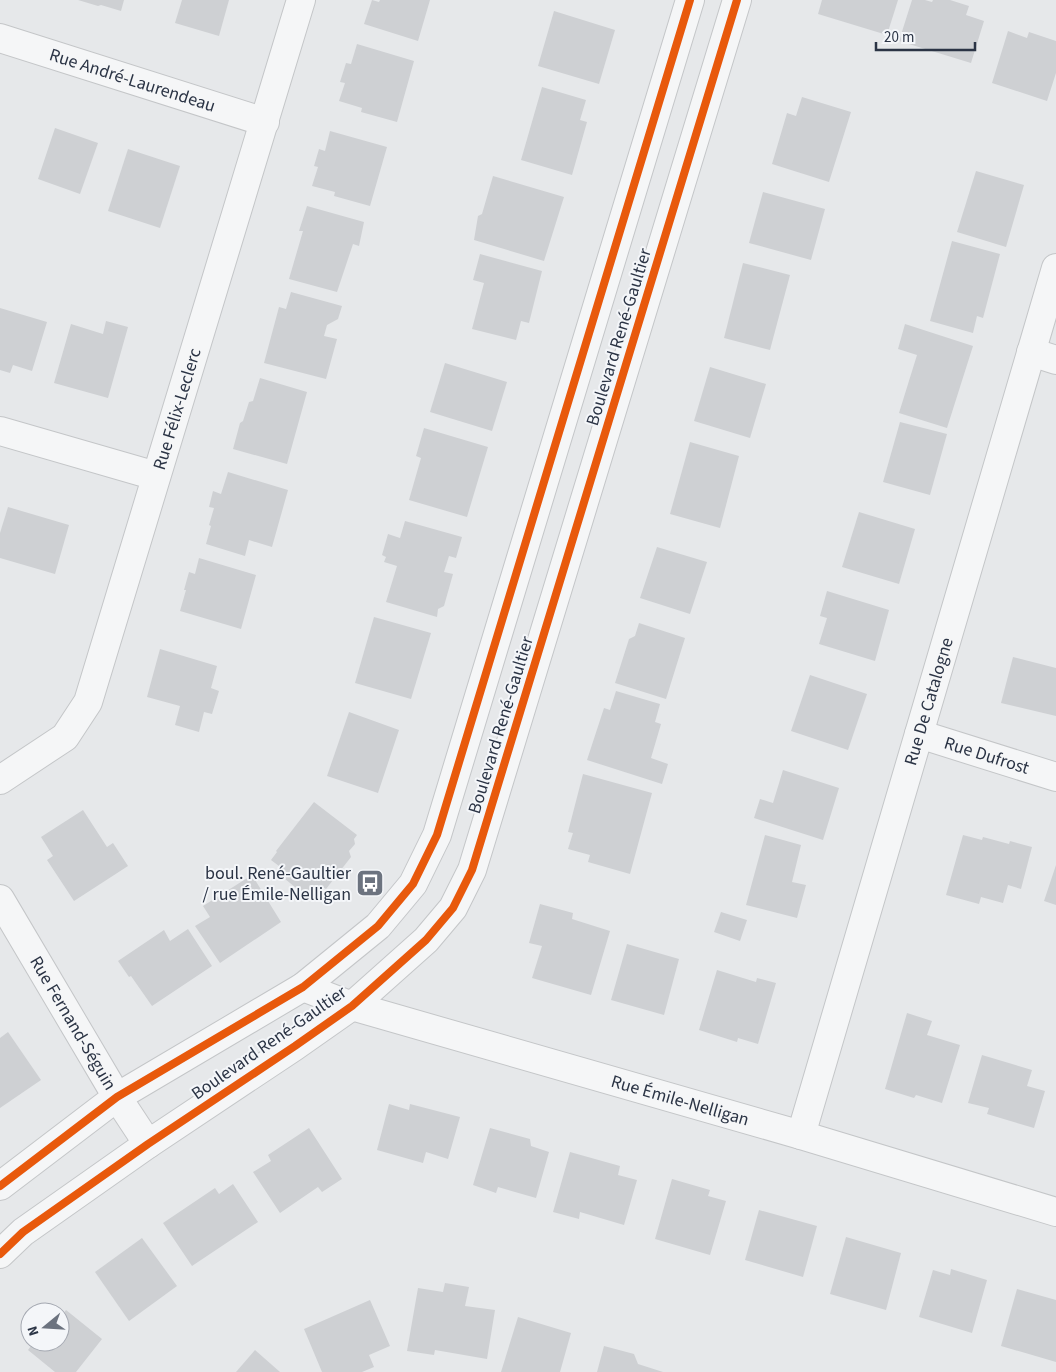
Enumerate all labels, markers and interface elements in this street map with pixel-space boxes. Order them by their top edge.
scale bar [876,20,975,52]
text: 20 m [884,27,914,48]
street label: Rue André-Laurendeau [46,42,219,118]
street label: Boulevard René-Gaultier [580,245,658,429]
street label: Rue Félix-Leclerc [147,345,207,473]
street label: Boulevard René-Gaultier [462,633,540,817]
street label: Rue De Catalogne [898,634,959,768]
street label: Rue Dufrost [941,730,1032,780]
place label: boul. René-Gaultier / rue Émile-Nelligan [203,861,352,907]
bus stop icon: boul. René-Gaultier / rue Émile-Nelligan [355,868,385,898]
street label: Rue Fernand-Séguin [24,951,123,1095]
street label: Boulevard René-Gaultier [186,979,352,1106]
street label: Rue Émile-Nelligan [608,1069,752,1132]
north arrow [20,1302,70,1352]
text: N [23,1323,45,1338]

